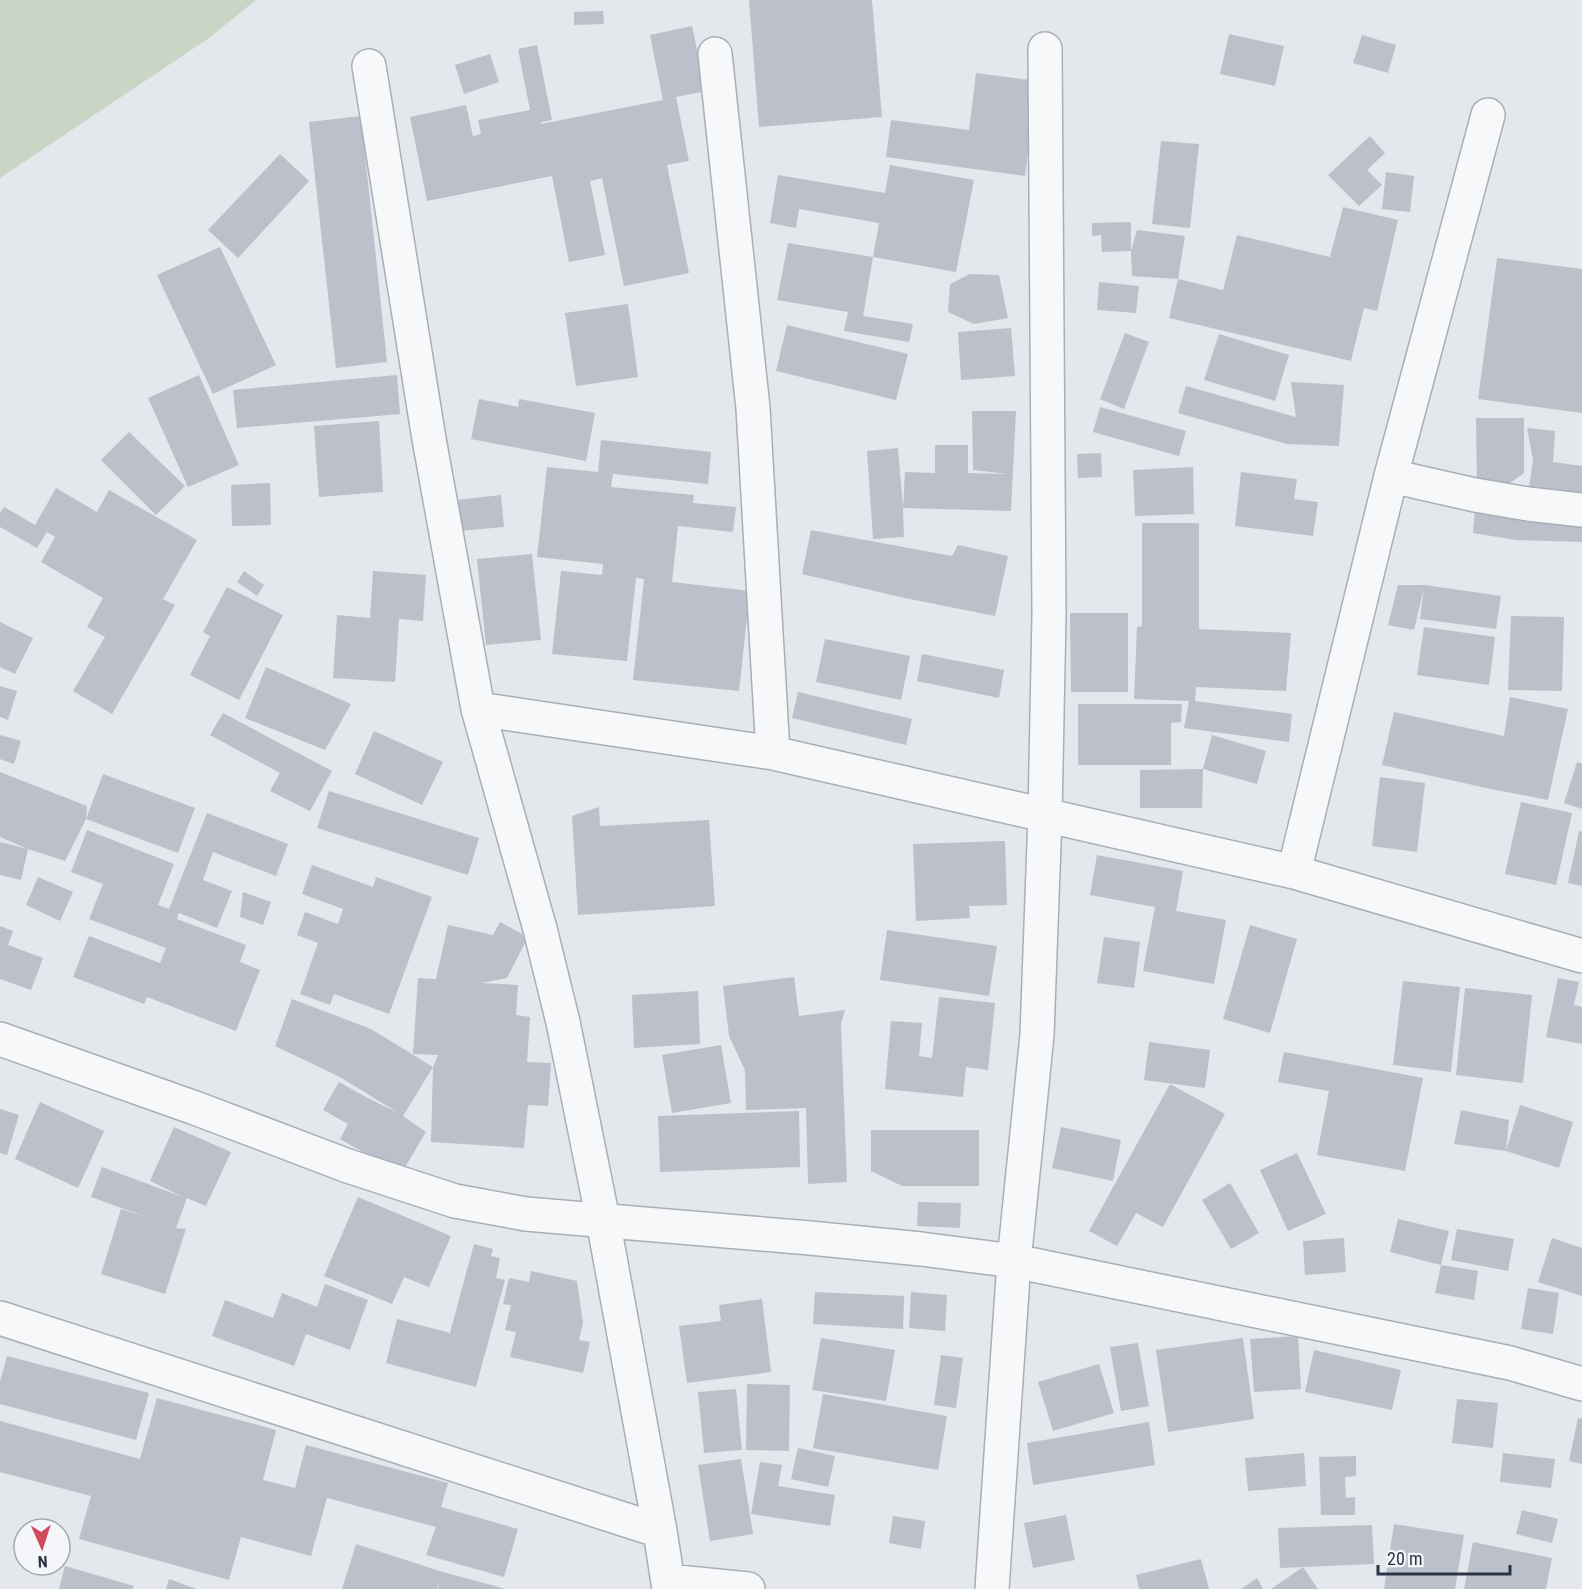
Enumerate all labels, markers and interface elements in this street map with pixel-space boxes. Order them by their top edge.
north arrow [12,1517,72,1577]
scale bar [1378,1538,1510,1576]
text: 20 m [1387,1548,1422,1569]
text: N [37,1552,48,1571]

